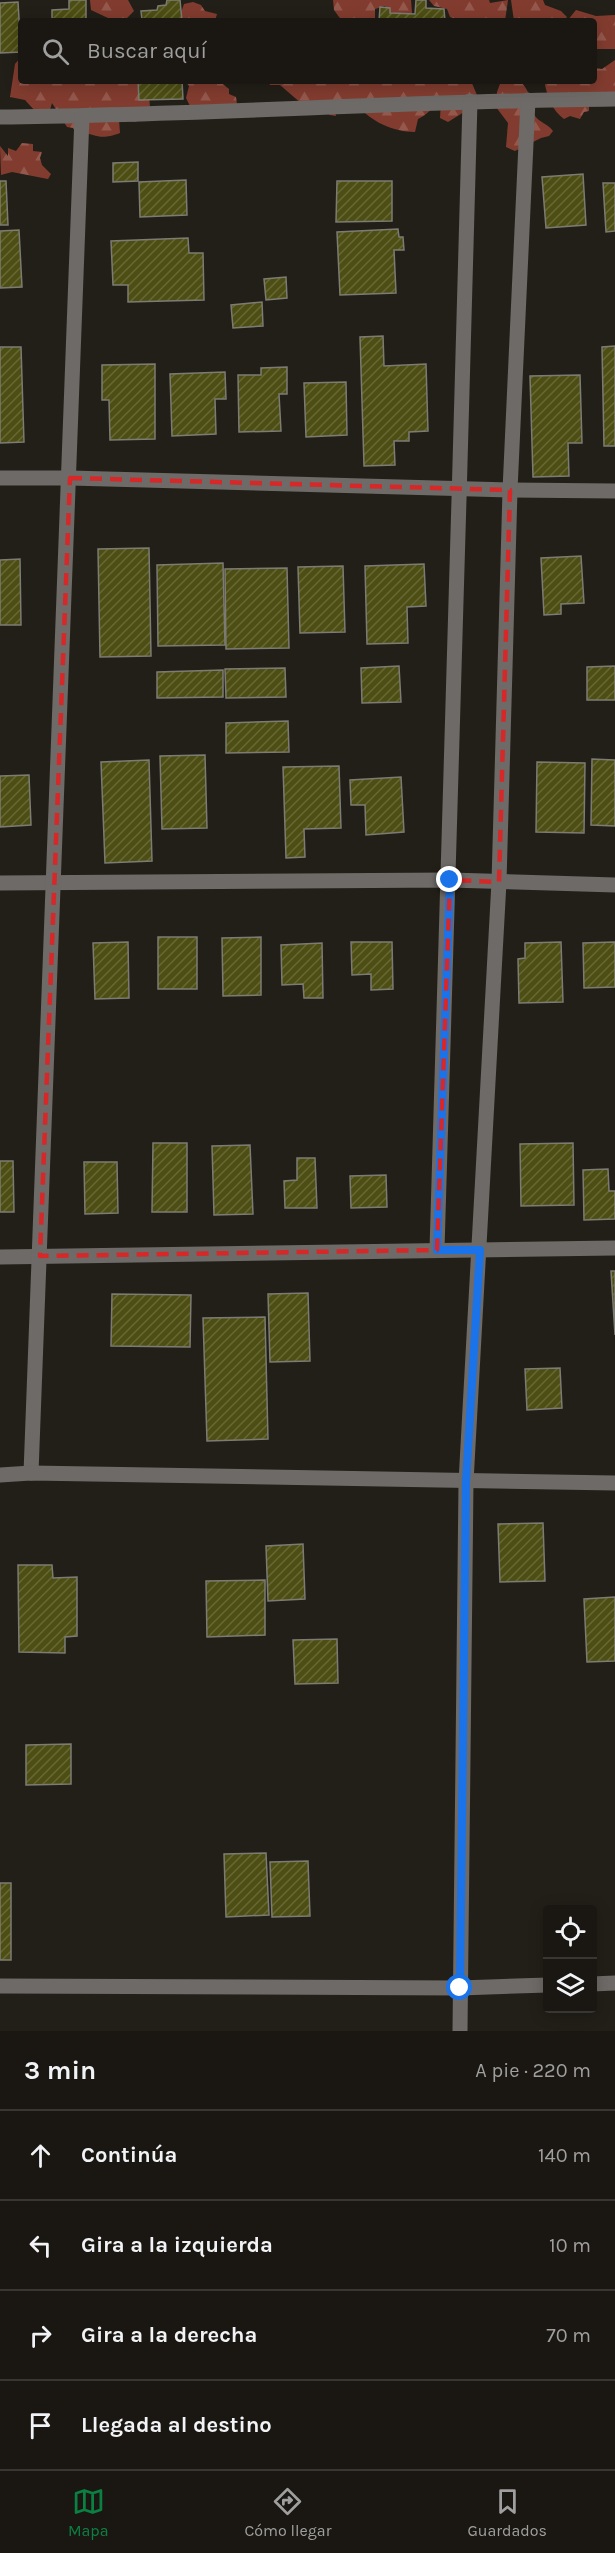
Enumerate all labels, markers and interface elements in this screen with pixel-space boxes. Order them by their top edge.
search box [18,18,597,84]
icon: search [39,35,72,68]
text: Buscar aquí [87,38,207,64]
route end [436,866,462,892]
map controls [543,1905,597,2013]
button: locate [543,1905,597,1959]
button: layers [543,1959,597,2013]
route start [446,1974,472,2000]
text: 3 min [24,2055,96,2086]
text: A pie · 220 m [475,2059,591,2082]
icon: ahead [24,2139,57,2172]
text: Continúa [81,2142,177,2168]
text: 140 m [538,2144,591,2167]
icon: left [24,2229,57,2262]
text: Gira a la izquierda [81,2232,273,2258]
text: 10 m [549,2234,591,2257]
icon: right [24,2319,57,2352]
text: Gira a la derecha [81,2322,257,2348]
text: 70 m [546,2324,591,2347]
icon: arrive [24,2409,57,2442]
text: Llegada al destino [81,2412,272,2438]
tab: Mapa [68,2485,109,2540]
tab: Cómo llegar [245,2485,331,2540]
tab: Guardados [467,2485,547,2540]

